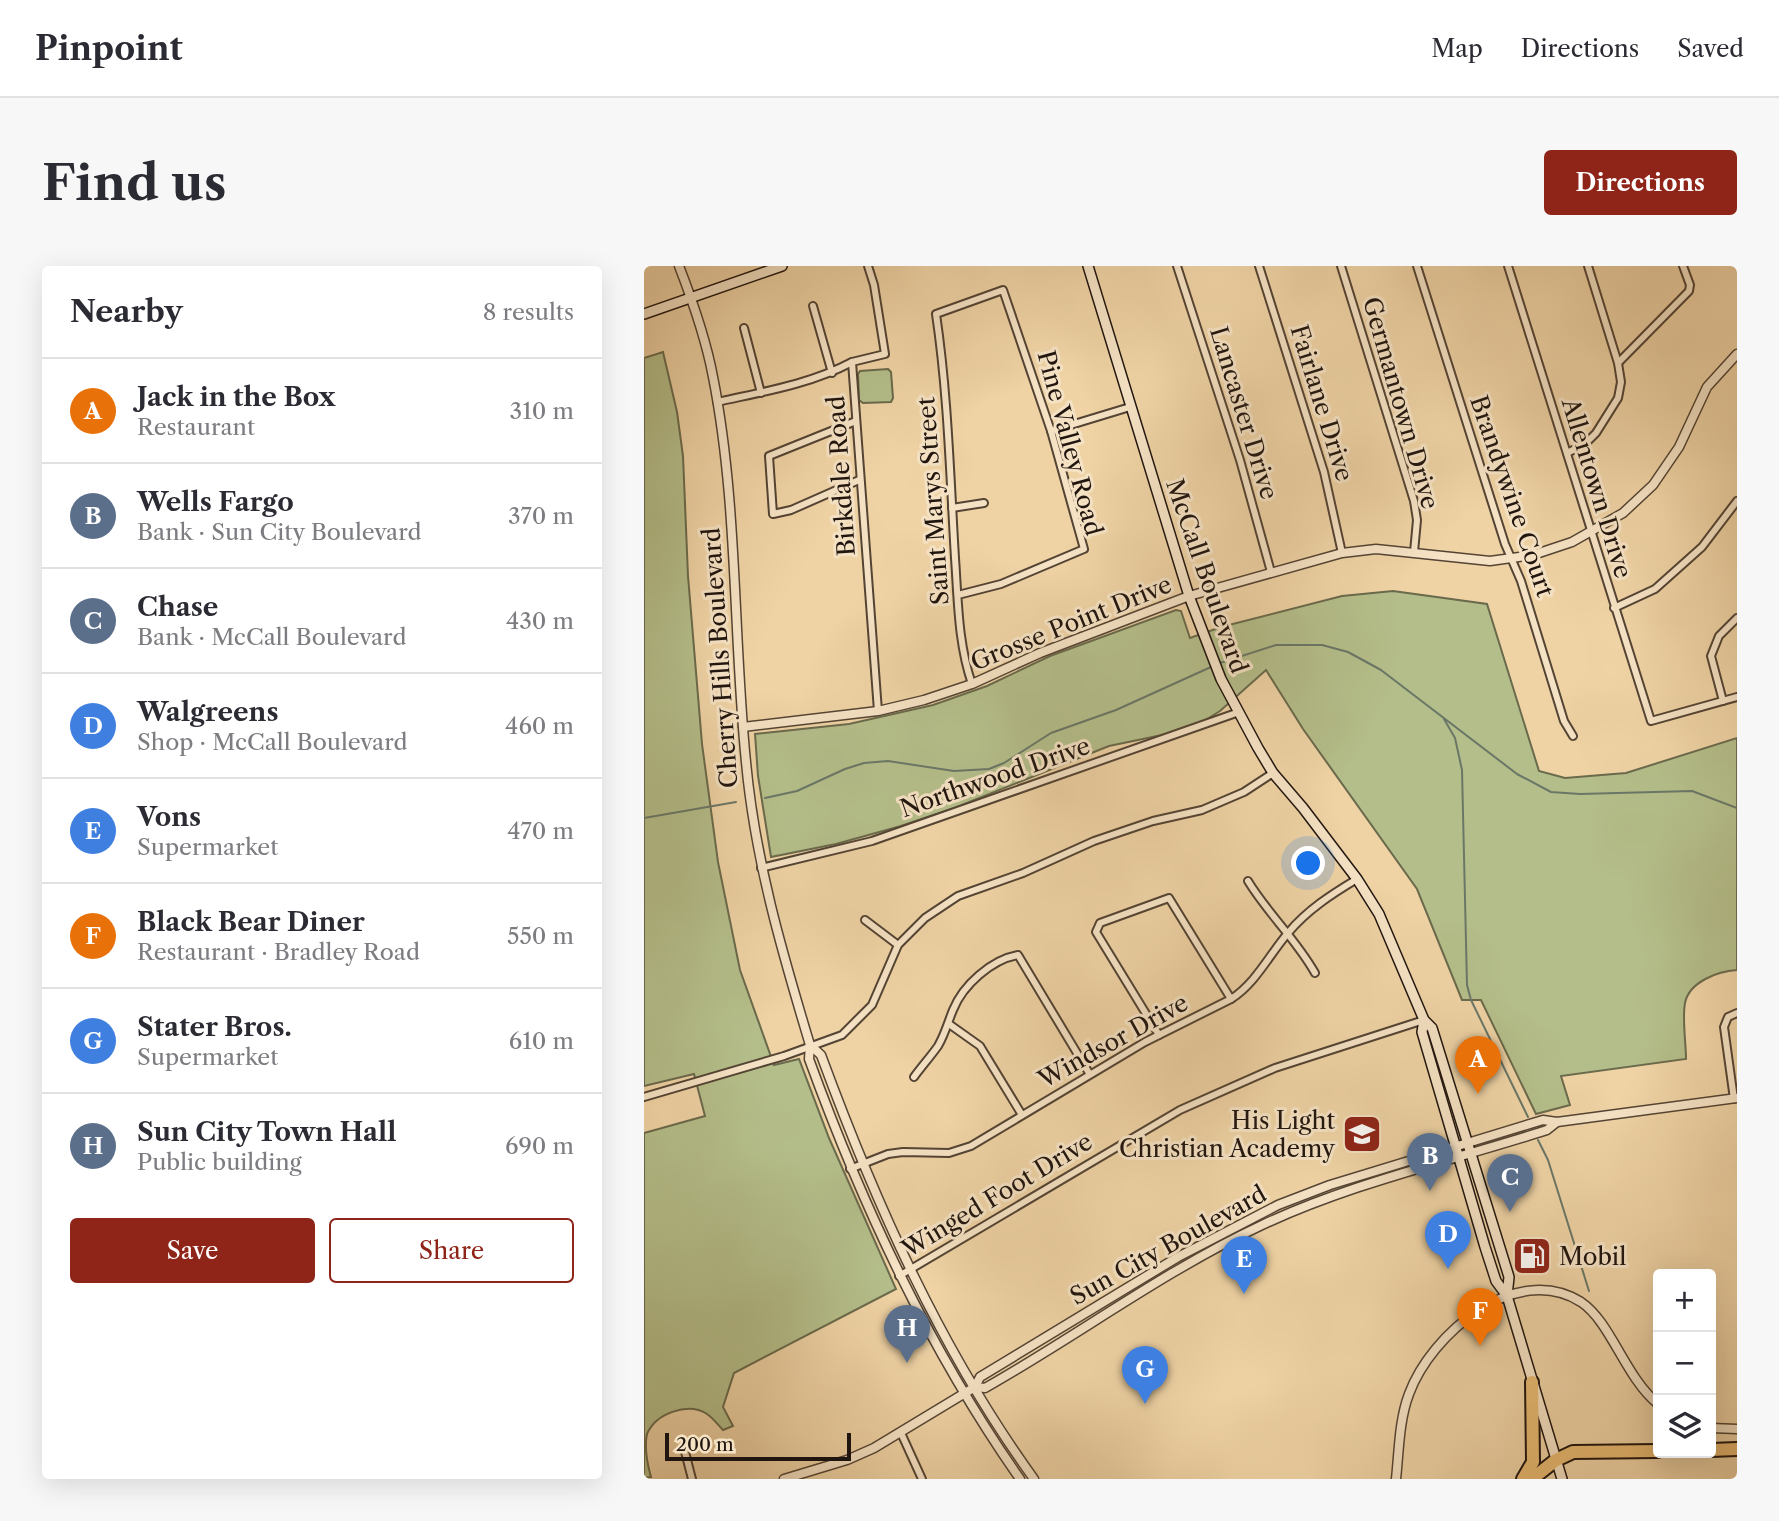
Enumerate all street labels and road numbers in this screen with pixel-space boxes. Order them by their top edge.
street label: Germantown Drive [1357,294,1445,512]
street label: Fairlane Drive [1284,321,1360,485]
street label: Lancaster Drive [1204,323,1284,503]
street label: Pine Valley Road [1031,347,1109,539]
street label: Brandywine Court [1464,392,1560,601]
street label: Birkdale Road [821,394,861,557]
street label: Allentown Drive [1556,394,1638,581]
street label: Saint Marys Street [911,395,955,606]
street label: McCall Boulevard [1160,475,1254,677]
street label: Cherry Hills Boulevard [696,526,744,789]
street label: Grosse Point Drive [966,569,1176,677]
street label: Northwood Drive [896,731,1094,823]
street label: Windsor Drive [1032,988,1193,1095]
street label: Winged Foot Drive [896,1127,1097,1264]
street label: Sun City Boulevard [1065,1179,1271,1311]

